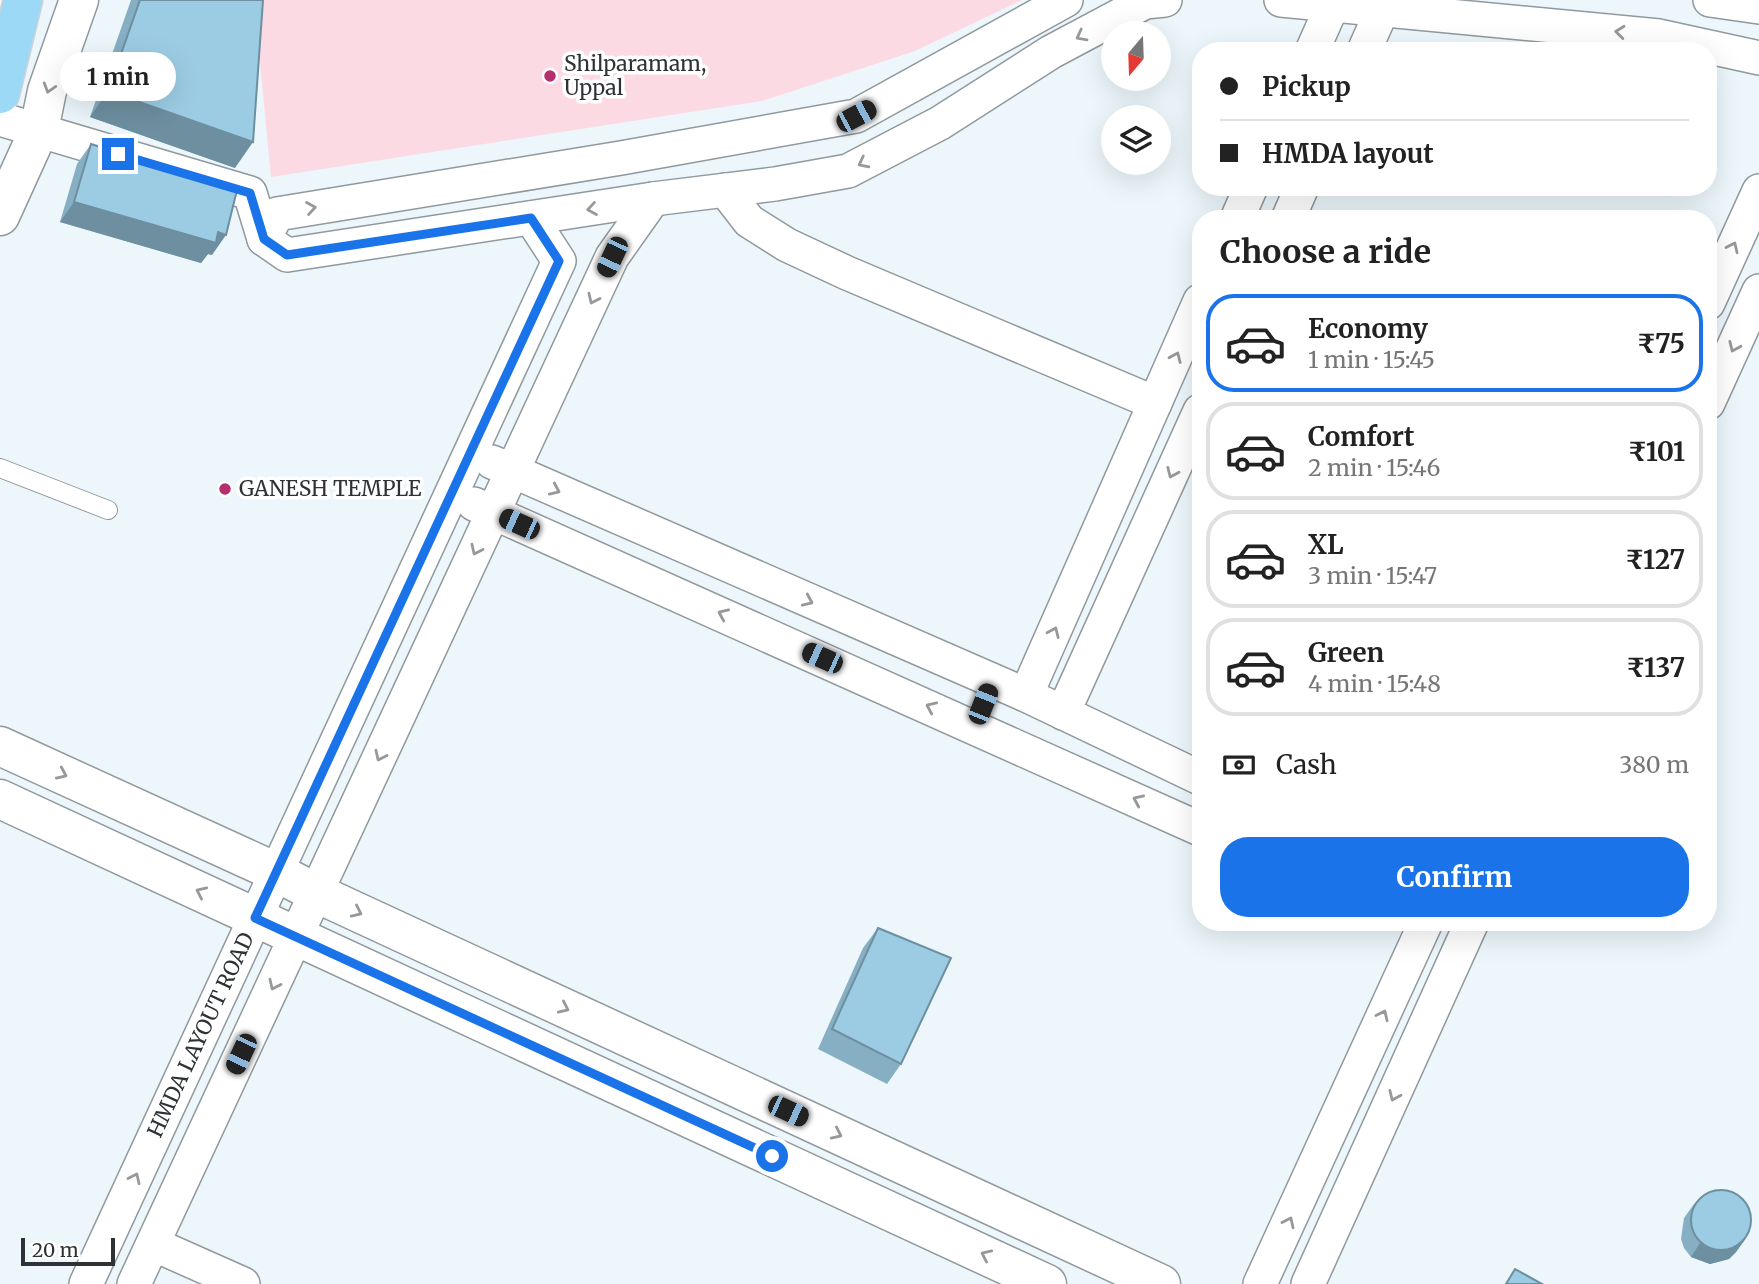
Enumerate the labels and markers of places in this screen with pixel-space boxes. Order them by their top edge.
place label: Shilparamam, Uppal [564,50,706,101]
marker: Shilparamam, Uppal [542,68,558,84]
place label: GANESH TEMPLE [239,475,422,502]
marker: GANESH TEMPLE [217,481,233,497]

